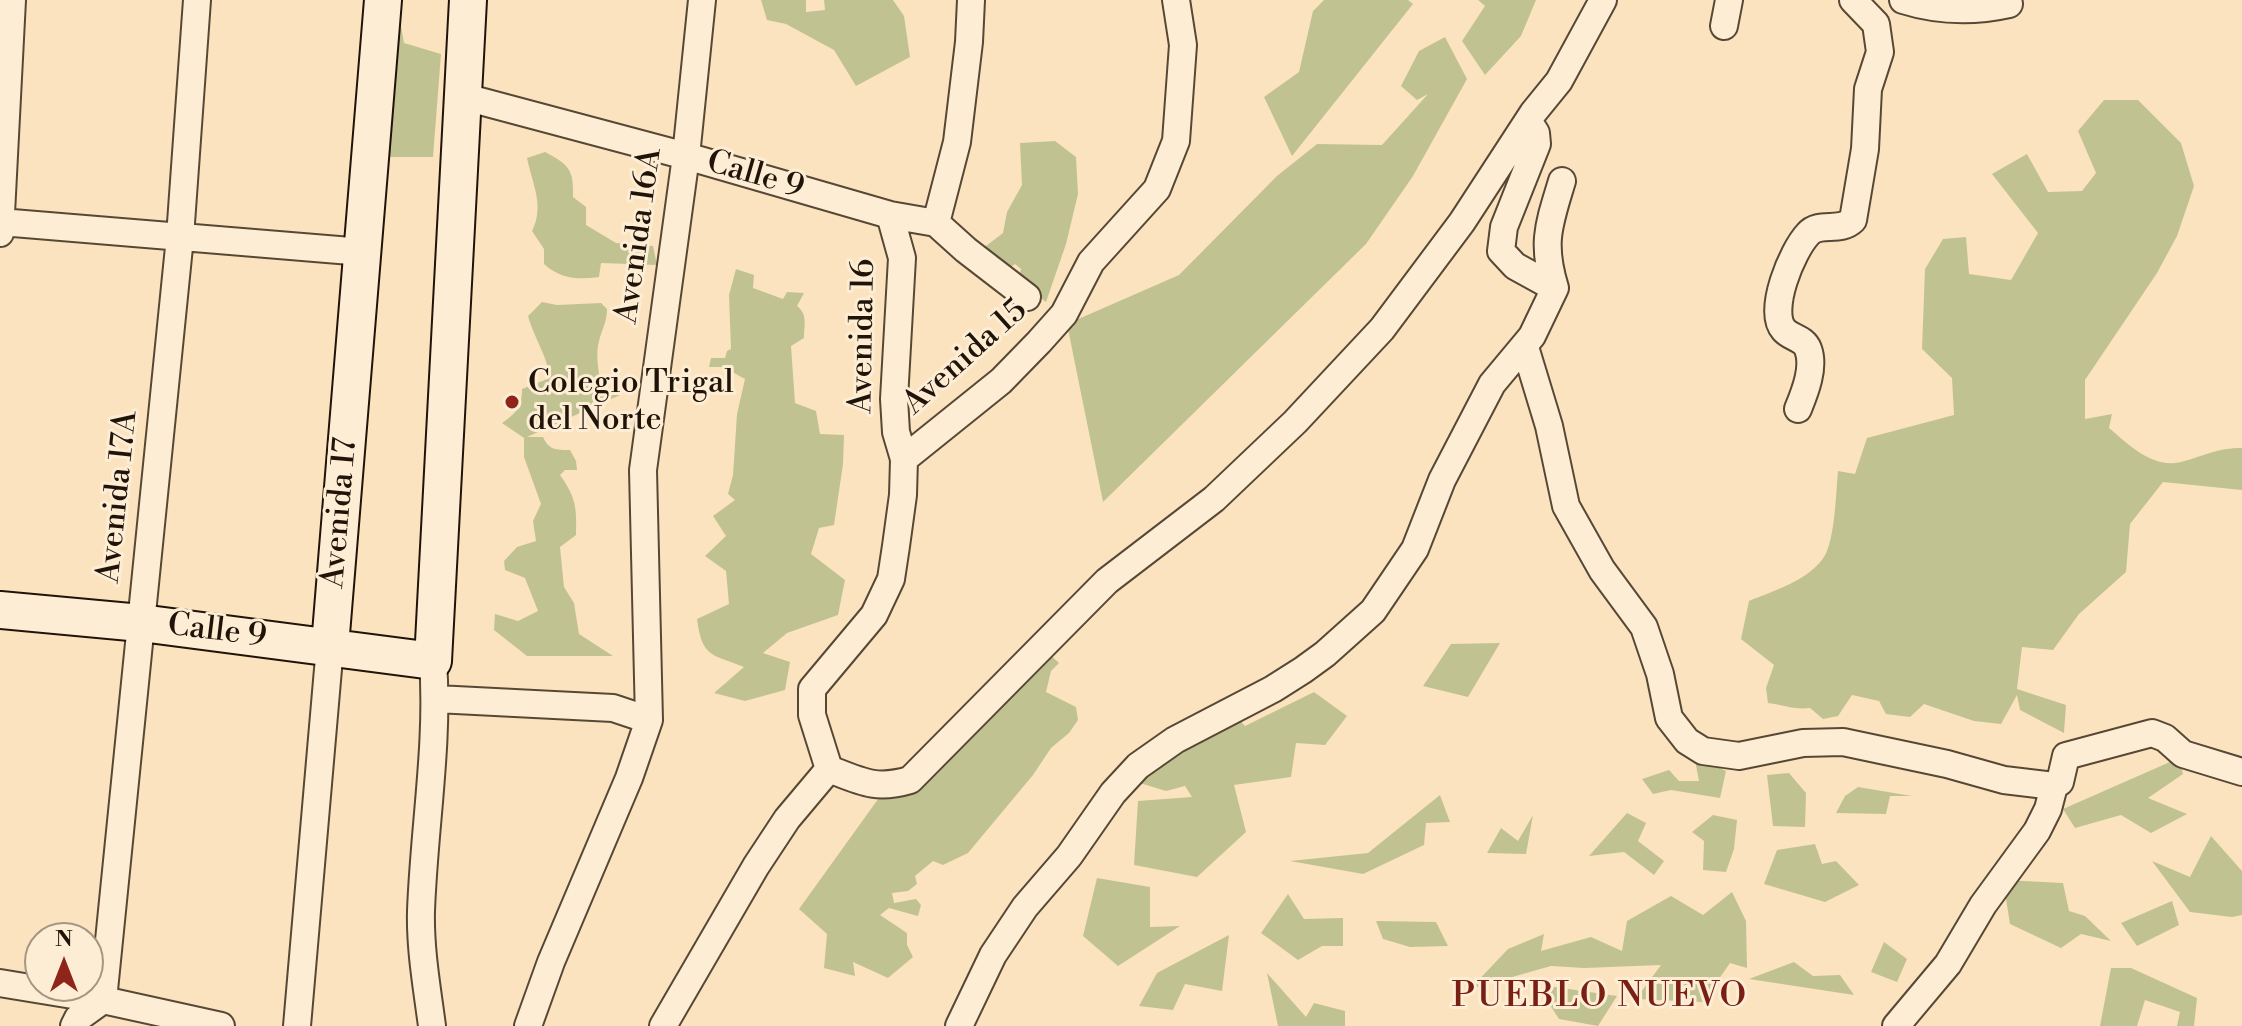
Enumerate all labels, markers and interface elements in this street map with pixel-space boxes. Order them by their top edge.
street label: Calle 9 [702,144,808,208]
street label: Avenida 16A [609,146,671,326]
street label: Avenida 16 [843,258,885,414]
street label: Avenida 15 [896,292,1036,424]
place label: Colegio Trigal del Norte [528,365,734,440]
marker: Colegio Trigal del Norte [503,393,521,411]
street label: Avenida 17A [91,409,147,585]
street label: Avenida 17 [315,436,367,590]
street label: Calle 9 [165,607,269,657]
north arrow [24,922,104,1002]
text: N [55,926,73,953]
district label: PUEBLO NUEVO [1452,978,1748,1018]

